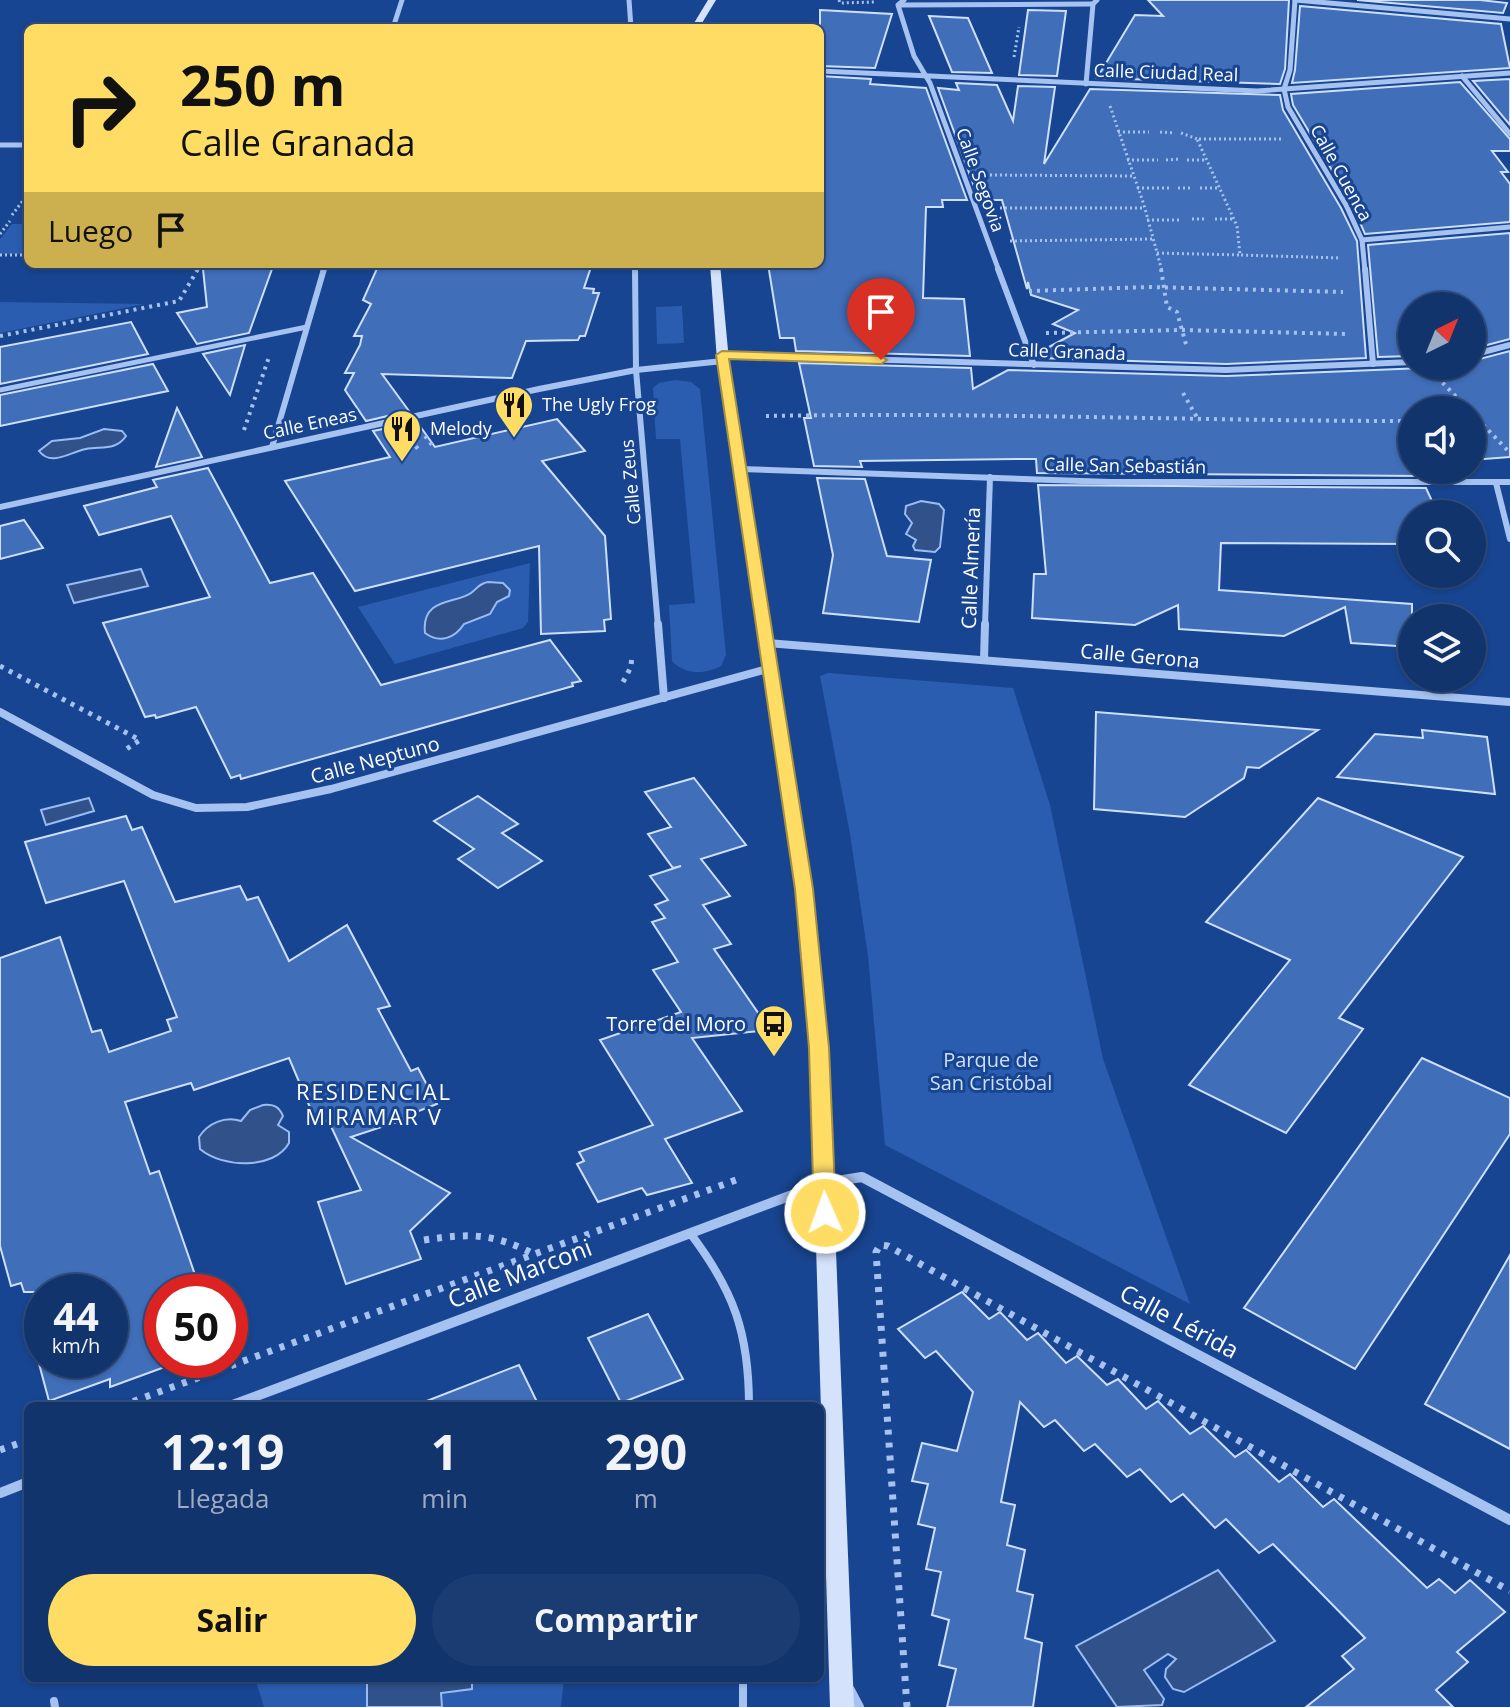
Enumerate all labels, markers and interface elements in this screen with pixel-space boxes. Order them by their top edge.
text: 250 m [180,46,346,122]
icon: right [48,56,152,160]
street label: Calle Ciudad Real [1093,57,1239,87]
text: Calle Granada [180,118,415,167]
street label: Calle Cuenca [1305,120,1378,225]
street label: Calle Segovia [951,124,1011,235]
icon: arrive [149,208,193,252]
text: Luego [48,210,133,251]
pin [847,278,915,360]
icon: arrive [859,290,903,334]
north arrow [1398,292,1486,380]
map controls [1398,292,1486,692]
street label: Calle Granada [1008,337,1126,365]
restaurant icon: The Ugly Frog [493,384,535,439]
place label: The Ugly Frog [542,392,656,416]
button: sound [1398,396,1486,484]
street label: Calle Eneas [261,401,359,445]
restaurant icon: Melody [381,408,423,463]
place label: Melody [430,416,493,440]
street label: Calle Zeus [614,439,646,526]
street label: Calle San Sebastián [1044,452,1206,478]
button: search [1398,500,1486,588]
street label: Calle Almería [955,507,986,629]
button: layers [1398,604,1486,692]
street label: Calle Gerona [1079,637,1201,674]
street label: Calle Neptuno [307,729,442,790]
bus stop icon: Torre del Moro [753,1003,795,1058]
place label: Torre del Moro [606,1010,746,1037]
park label: Parque de San Cristóbal [930,1046,1052,1096]
district label: RESIDENCIAL MIRAMAR V [296,1076,452,1131]
position arrow [783,1171,867,1255]
street label: Calle Marconi [443,1230,596,1315]
speed limit sign: 50 [144,1274,248,1378]
street label: Calle Lérida [1114,1276,1245,1366]
text: 44 [53,1288,99,1343]
text: km/h [52,1332,100,1359]
text: 12:19 [161,1419,284,1484]
text: 1 [431,1419,458,1484]
text: 290 [605,1419,687,1484]
text: Llegada [176,1480,269,1516]
text: min [421,1480,468,1516]
text: m [634,1480,658,1516]
button: Salir [48,1574,416,1666]
button: Compartir [432,1574,800,1666]

